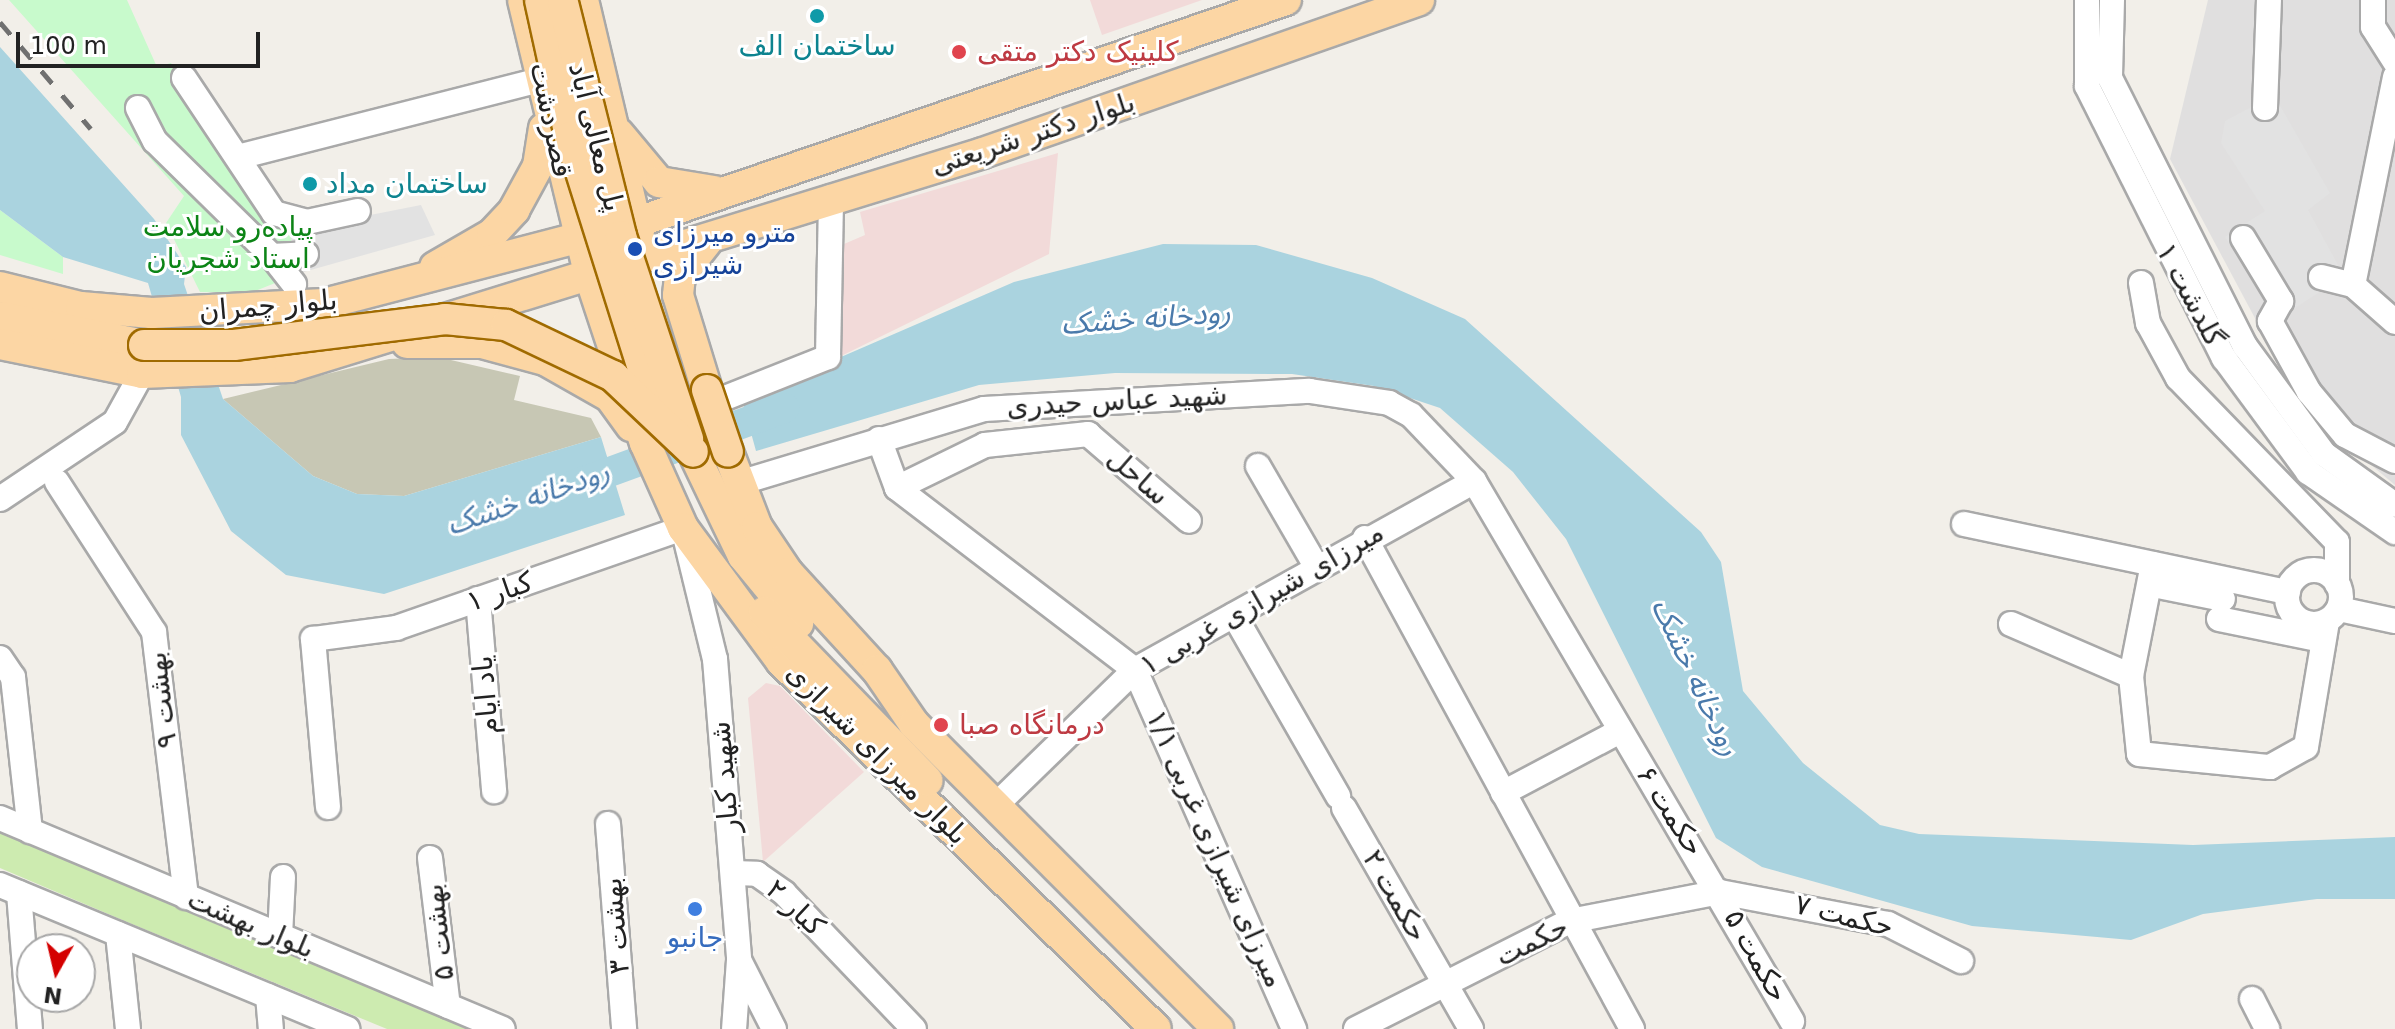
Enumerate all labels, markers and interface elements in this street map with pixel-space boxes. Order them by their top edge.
marker: ساختمان الف [808,7,826,25]
scale bar [20,16,264,66]
place label: ساختمان الف [738,29,896,63]
text: 100 m [30,32,107,60]
place label: کلینیک دکتر متقی [977,35,1178,69]
marker: کلینیک دکتر متقی [948,41,970,63]
street label: پل معالی آباد [561,59,631,215]
street label: قصردشت [522,60,580,180]
street label: بلوار دکتر شریعتی [927,85,1139,183]
place label: ساختمان مداد [326,167,488,201]
marker: ساختمان مداد [301,175,319,193]
park label: پیاده‌رو سلامت استاد شجریان [143,210,313,276]
place label: مترو میرزای شیرازی [653,216,796,282]
marker: مترو میرزای شیرازی [624,238,646,260]
street label: گلدشت ۱ [2149,238,2231,352]
street label: بلوار چمران [197,283,339,329]
water label: رودخانه خشک [1060,294,1232,342]
street label: شهید عباس حیدری [1006,378,1228,424]
street label: ساحل [1100,441,1176,513]
water label: رودخانه خشک [442,453,614,543]
street label: ۱ میرزای شیرازی غربی [1134,516,1390,682]
street label: ۱ کبار [462,565,538,619]
water label: رودخانه خشک [1644,592,1748,762]
street label: ۹ بهشت [139,650,185,750]
street label: یاد ایام [466,654,506,736]
street label: بلوار میرزای شیرازی [779,656,975,852]
street label: ۱/۱ میرزای شیرازی غربی [1139,705,1291,993]
place label: درمانگاه صبا [959,708,1105,742]
marker: درمانگاه صبا [930,714,952,736]
street label: شهید کبار [703,720,747,834]
street label: ۶ حکمت [1629,760,1711,862]
street label: ۲ حکمت [1355,844,1435,948]
street label: ۲ کبار [759,873,831,943]
street label: ۳ بهشت [595,876,637,976]
street label: بلوار بهشت [182,882,320,966]
street label: ۵ بهشت [416,882,462,982]
street label: ۷ حکمت [1791,888,1897,944]
marker: جانبو [686,900,704,918]
street label: ۵ حکمت [1717,904,1795,1008]
street label: حکمت [1490,910,1574,974]
place label: جانبو [667,921,723,955]
north arrow [16,933,96,1013]
text: N [42,982,64,1009]

